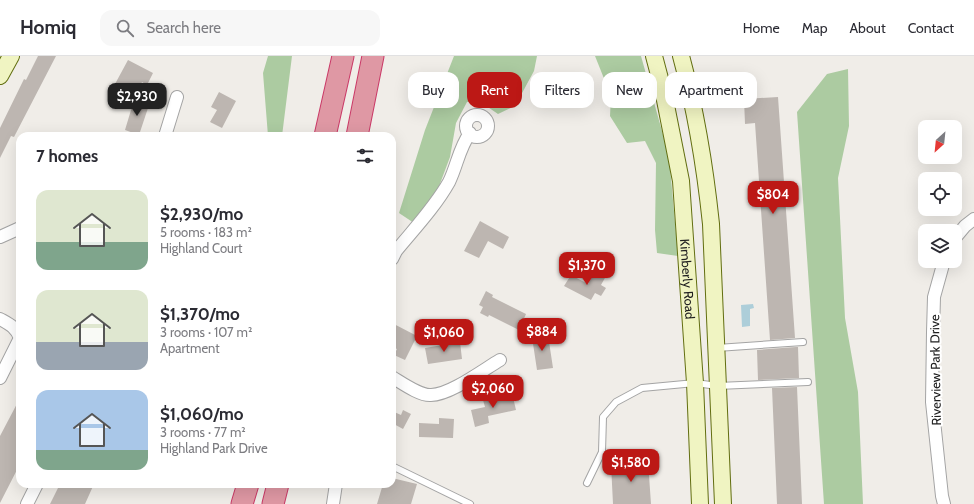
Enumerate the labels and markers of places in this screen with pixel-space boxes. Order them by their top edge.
pin: $2,930 [104,83,170,117]
pin: $804 [749,181,797,215]
pin: $1,370 [554,252,620,286]
pin: $884 [518,318,566,352]
pin: $1,060 [411,319,477,353]
pin: $2,060 [460,375,526,409]
pin: $1,580 [598,449,664,483]

